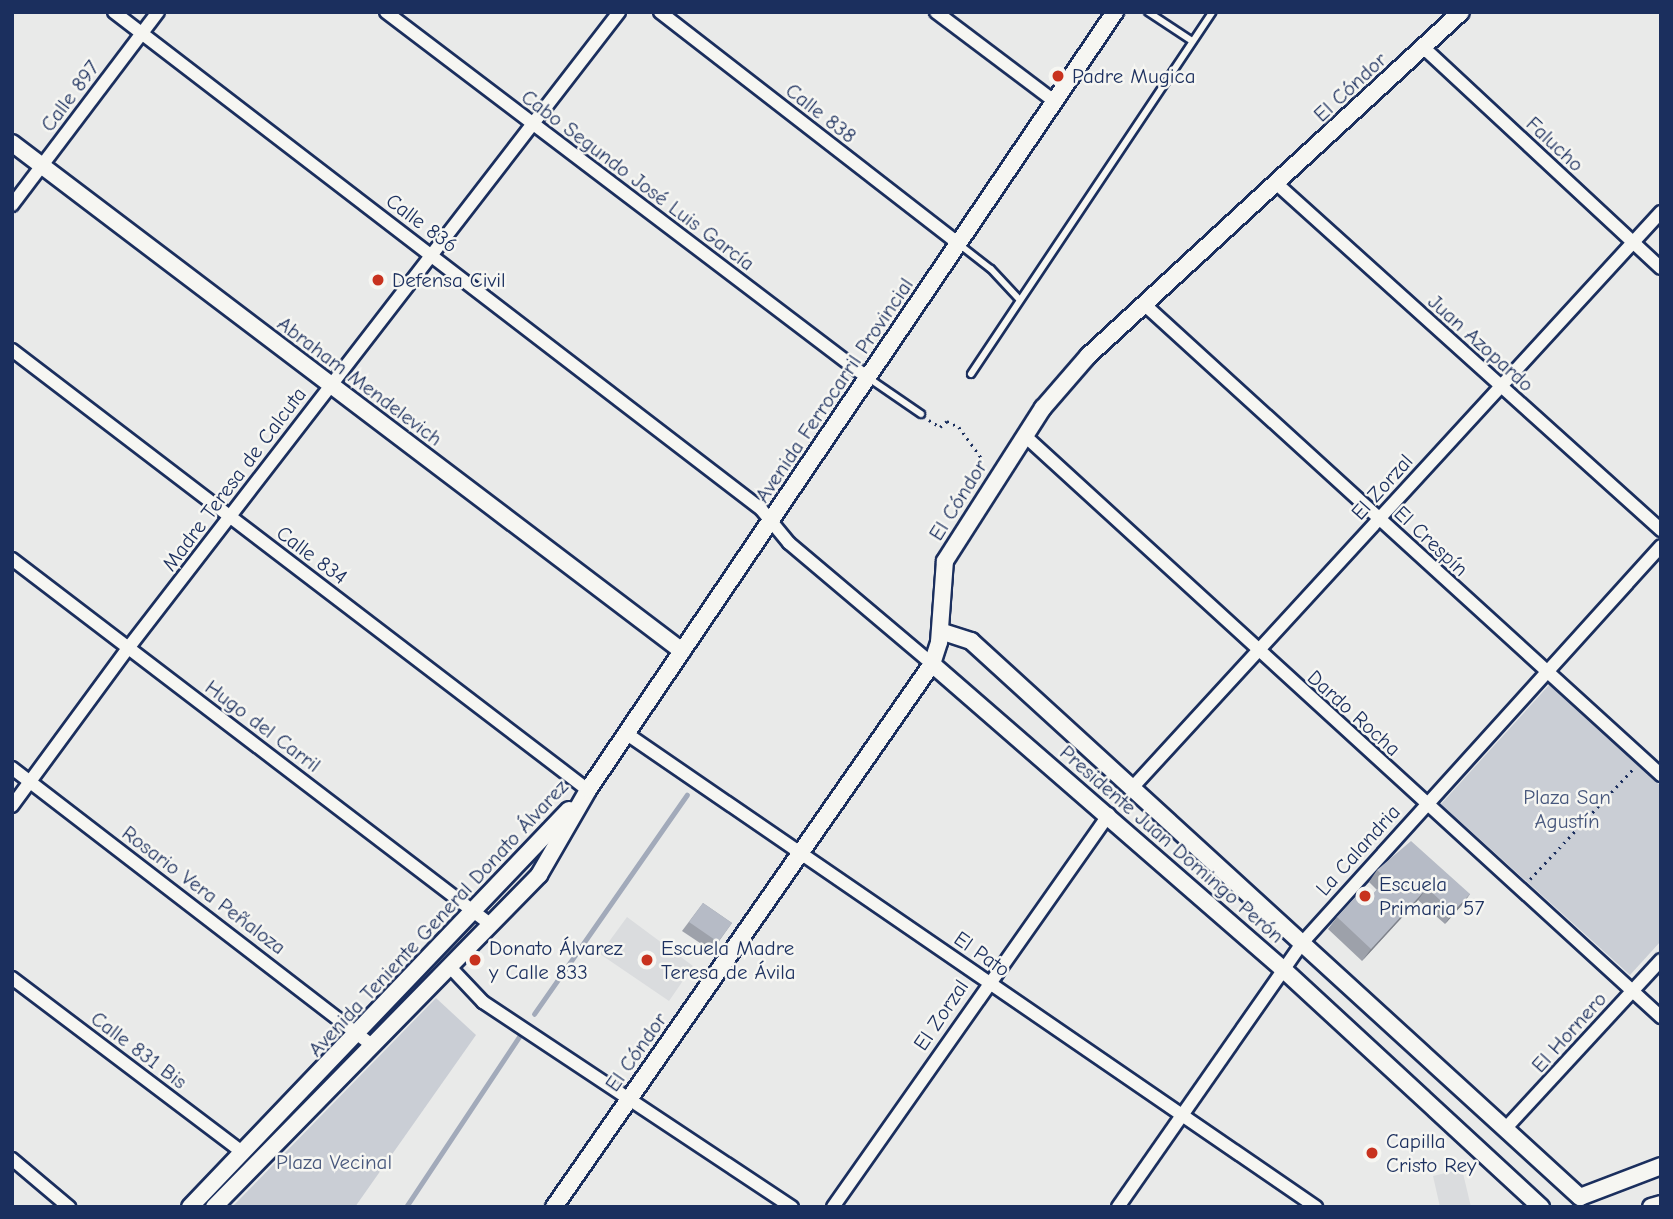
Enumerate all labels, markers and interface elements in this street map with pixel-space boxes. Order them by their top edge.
street label: El Cóndor [1308,47,1392,127]
street label: Calle 897 [35,56,105,136]
place label: Padre Mugica [1072,63,1196,89]
marker: Padre Mugica [1050,68,1066,84]
street label: Calle 838 [781,78,861,148]
street label: Cabo Segundo José Luis García [516,84,760,276]
street label: Falucho [1521,111,1589,177]
street label: Calle 836 [381,188,463,258]
place label: Defensa Civil [392,267,506,293]
marker: Defensa Civil [370,272,386,288]
street label: Avenida Ferrocarril Provincial [749,273,919,507]
street label: Juan Azopardo [1423,289,1539,397]
street label: Abraham Mendelevich [273,311,447,451]
street label: Madre Teresa de Calcuta [157,382,311,576]
street label: El Zorzal [1346,449,1418,525]
street label: El Cóndor [923,455,993,545]
street label: El Crespín [1389,500,1473,582]
street label: Calle 834 [272,520,352,590]
street label: Dardo Rocha [1302,665,1406,761]
street label: Hugo del Carril [200,674,326,778]
street label: Presidente Juan Domingo Perón [1055,740,1289,948]
street label: Avenida Teniente General Donato Álvarez [303,774,573,1062]
park label: Plaza San Agustín [1523,784,1611,834]
street label: La Calandria [1311,799,1405,901]
street label: Rosario Vera Peñaloza [117,820,291,960]
place label: Escuela Primaria 57 [1379,871,1484,921]
marker: Escuela Primaria 57 [1357,888,1373,904]
street label: El Pato [949,926,1015,982]
place label: Donato Álvarez y Calle 833 [489,935,623,985]
place label: Escuela Madre Teresa de Ávila [661,935,796,985]
marker: Donato Álvarez y Calle 833 [467,952,483,968]
marker: Escuela Madre Teresa de Ávila [639,952,655,968]
street label: El Zorzal [908,975,974,1055]
street label: El Hornero [1526,986,1612,1078]
street label: Calle 831 Bis [86,1006,192,1094]
street label: El Cóndor [600,1008,672,1096]
place label: Capilla Cristo Rey [1386,1128,1476,1178]
marker: Capilla Cristo Rey [1364,1145,1380,1161]
park label: Plaza Vecinal [276,1149,392,1175]

